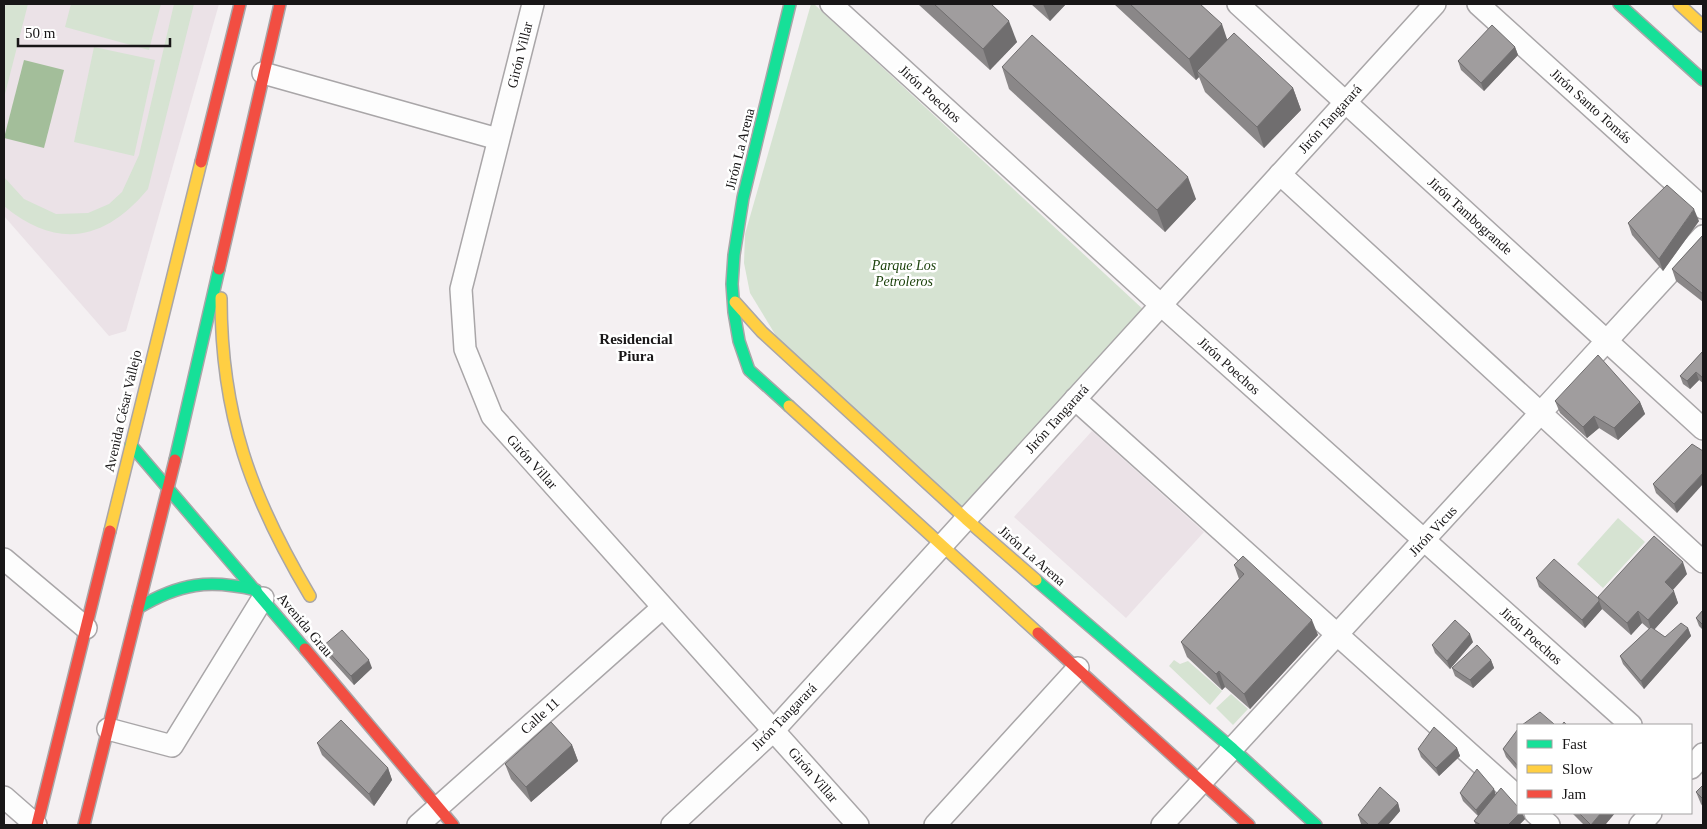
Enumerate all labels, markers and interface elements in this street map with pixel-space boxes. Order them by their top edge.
scale bar [18,15,170,47]
street label: Girón Villar [505,20,536,90]
text: 50 m [25,25,56,41]
street label: Jirón Poechos [896,62,964,126]
street label: Jirón Santo Tomás [1547,66,1635,146]
street label: Jirón Tangarará [1295,81,1365,156]
street label: Jirón La Arena [723,106,758,191]
street label: Jirón Tambogrande [1425,174,1515,258]
park label: Parque Los Petroleros [871,258,937,289]
district label: Residencial Piura [599,331,673,364]
street label: Jirón Poechos [1195,334,1263,398]
street label: Avenida César Vallejo [102,349,144,473]
street label: Jirón Tangarará [1022,381,1092,456]
street label: Girón Villar [504,432,560,492]
street label: Jirón Vicus [1406,503,1460,559]
street label: Jirón La Arena [996,523,1069,589]
street label: Avenida Grau [274,590,336,660]
street label: Jirón Poechos [1497,604,1565,668]
street label: Jirón Tangarará [748,680,820,754]
street label: Calle 11 [518,695,562,737]
legend [1517,724,1692,814]
text: Fast [1562,736,1588,752]
street label: Girón Villar [785,745,841,806]
text: Slow [1562,761,1593,777]
text: Jam [1562,786,1586,802]

